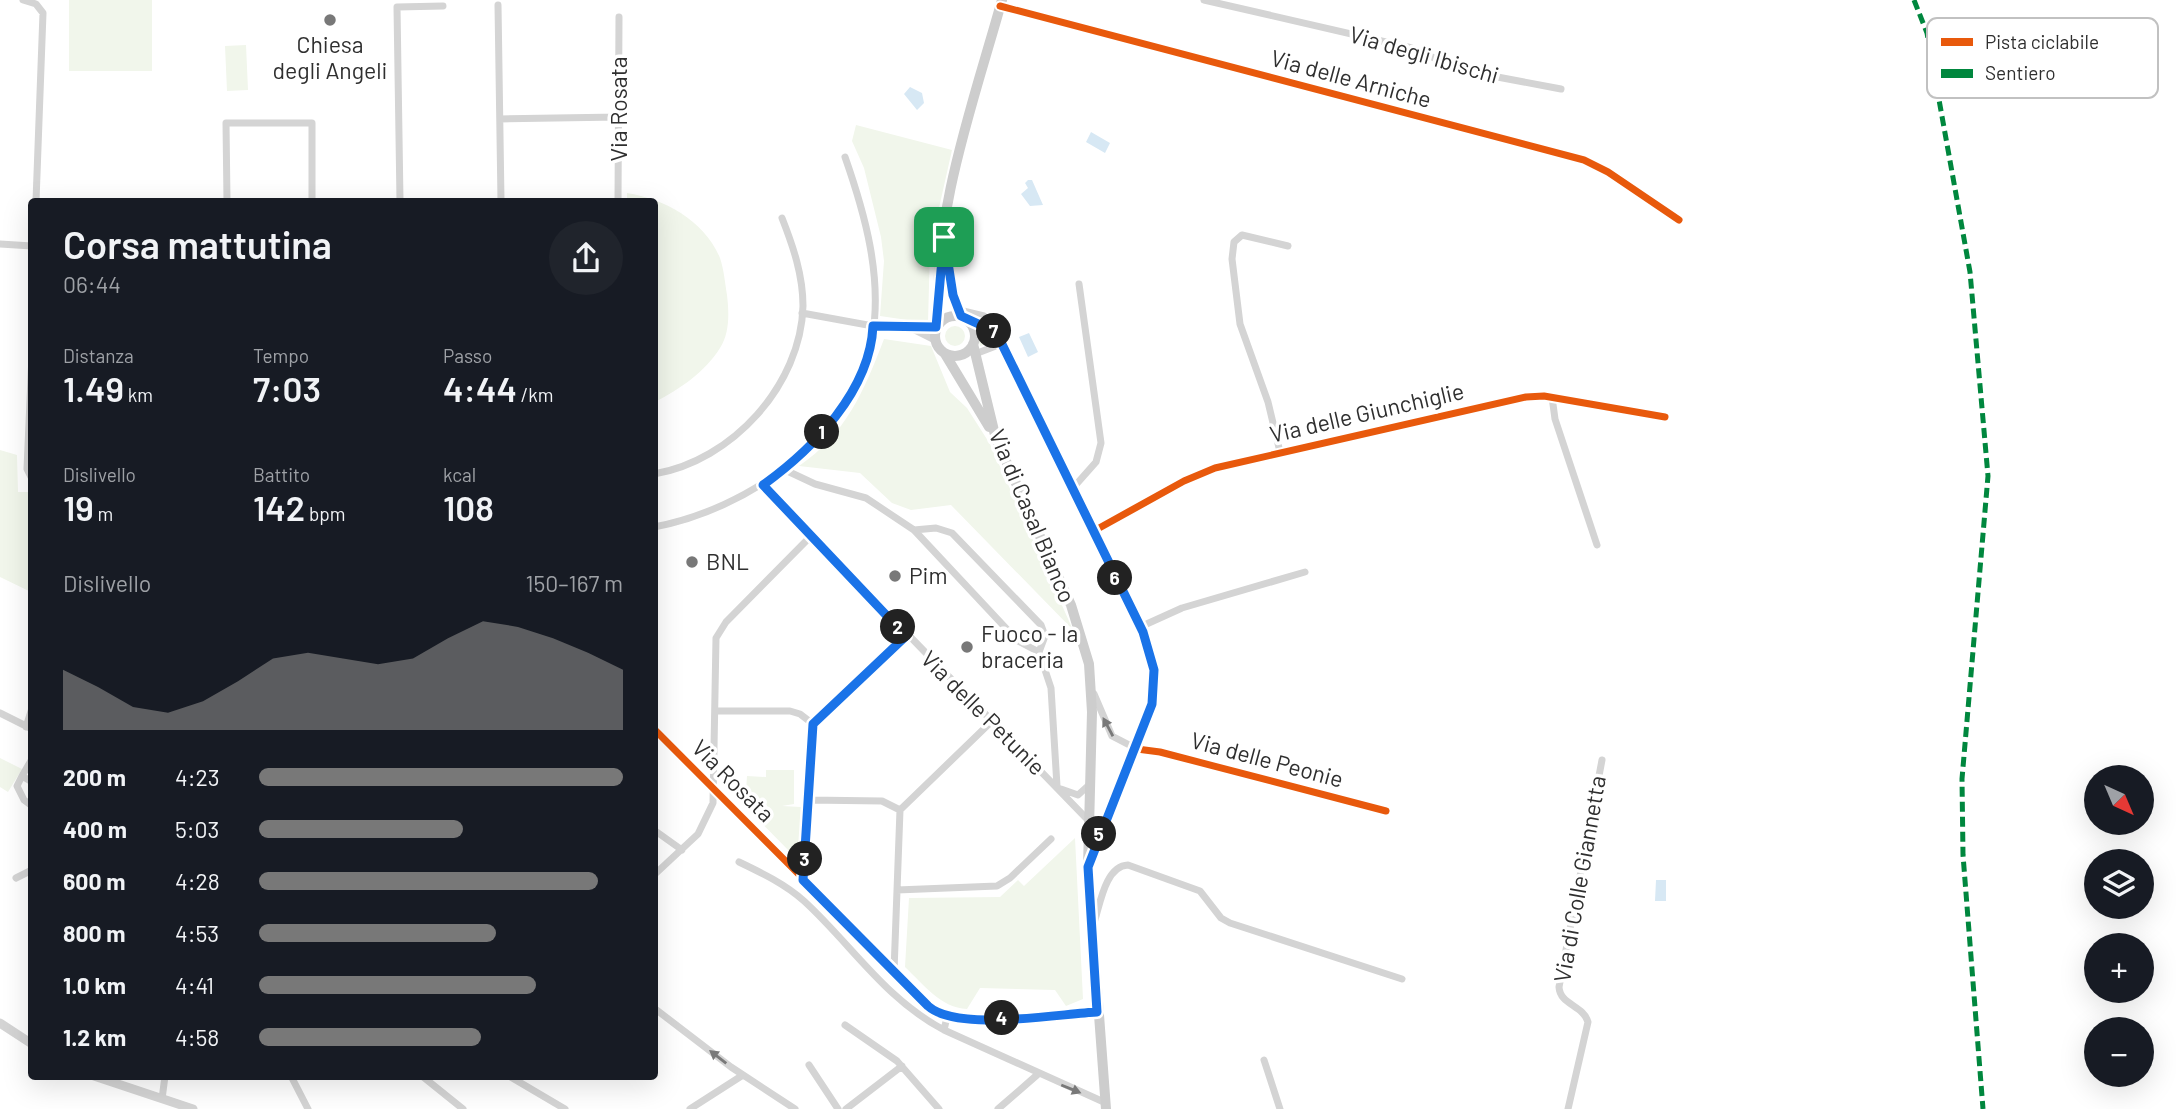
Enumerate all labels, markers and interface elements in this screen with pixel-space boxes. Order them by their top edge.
marker: Chiesa degli Angeli [322,12,338,28]
legend [1927,18,2158,98]
street label: Via degli Ibischi [1346,19,1502,89]
place label: Chiesa degli Angeli [273,30,387,84]
text: Pista ciclabile [1985,30,2099,53]
street label: Via delle Arniche [1268,43,1435,113]
street label: Via Rosata [604,56,632,162]
text: Sentiero [1985,61,2056,84]
pin [914,207,974,267]
icon: arrive [925,218,963,256]
text: Corsa mattutina [63,221,332,267]
button: share [549,221,623,295]
text: 06:44 [63,270,121,298]
pin: 7 [976,314,1012,348]
text: 7 [989,319,998,342]
text: Distanza [63,344,134,367]
text: Tempo [253,344,309,367]
text: Passo [443,344,492,367]
text: 1.49 [63,367,124,409]
text: 7:03 [253,367,321,409]
text: 4:44 [443,367,517,409]
street label: Via delle Giunchiglie [1267,376,1467,448]
text: km [124,383,153,406]
text: /km [517,383,554,406]
pin: 1 [804,414,840,450]
text: 1 [818,420,825,443]
street label: Via di Casal Bianco [984,425,1082,607]
text: Dislivello [63,463,136,486]
text: Battito [253,463,310,486]
text: kcal [443,463,476,486]
text: 19 [63,486,94,528]
text: 142 [253,486,305,528]
text: 108 [443,486,494,528]
text: m [94,502,113,525]
text: bpm [305,502,346,525]
place label: BNL [706,547,749,575]
marker: BNL [684,554,700,570]
pin: 6 [1098,560,1132,596]
place label: Pim [909,561,948,589]
text: 6 [1109,566,1120,589]
marker: Pim [887,568,903,584]
text: Dislivello [63,569,151,597]
text: 150–167 m [525,569,623,597]
pin: 2 [880,610,916,644]
text: 2 [892,615,903,638]
place label: Fuoco - la braceria [981,619,1078,673]
marker: Fuoco - la braceria [959,639,975,655]
street label: Via delle Petunie [916,644,1052,780]
one-way arrow [1102,717,1114,736]
street label: Via delle Peonie [1188,725,1346,793]
street label: Via Rosata [687,733,781,827]
text: 200 m [63,763,126,791]
text: 4:23 [175,763,220,791]
north arrow [2084,765,2154,835]
map controls [2084,765,2154,1087]
street label: Via di Colle Giannetta [1547,773,1611,984]
text: 400 m [63,815,127,843]
text: 5:03 [175,815,219,843]
pin: 5 [1082,816,1116,852]
text: 5 [1093,822,1104,845]
pin: 3 [788,842,822,876]
text: 3 [799,847,810,870]
button: layers [2084,849,2154,919]
text: 600 m [63,867,125,895]
text: 4:28 [175,867,220,895]
text: 800 m [63,919,125,947]
text: 4:53 [175,919,219,947]
button: + [2084,933,2154,1003]
text: 1.0 km [63,971,126,999]
text: 4:41 [175,971,214,999]
pin: 4 [984,1000,1020,1036]
text: 4 [996,1006,1007,1029]
button: − [2084,1017,2154,1087]
text: 1.2 km [63,1023,126,1051]
text: 4:58 [175,1023,219,1051]
one-way arrow [710,1050,728,1065]
one-way arrow [1061,1083,1082,1094]

